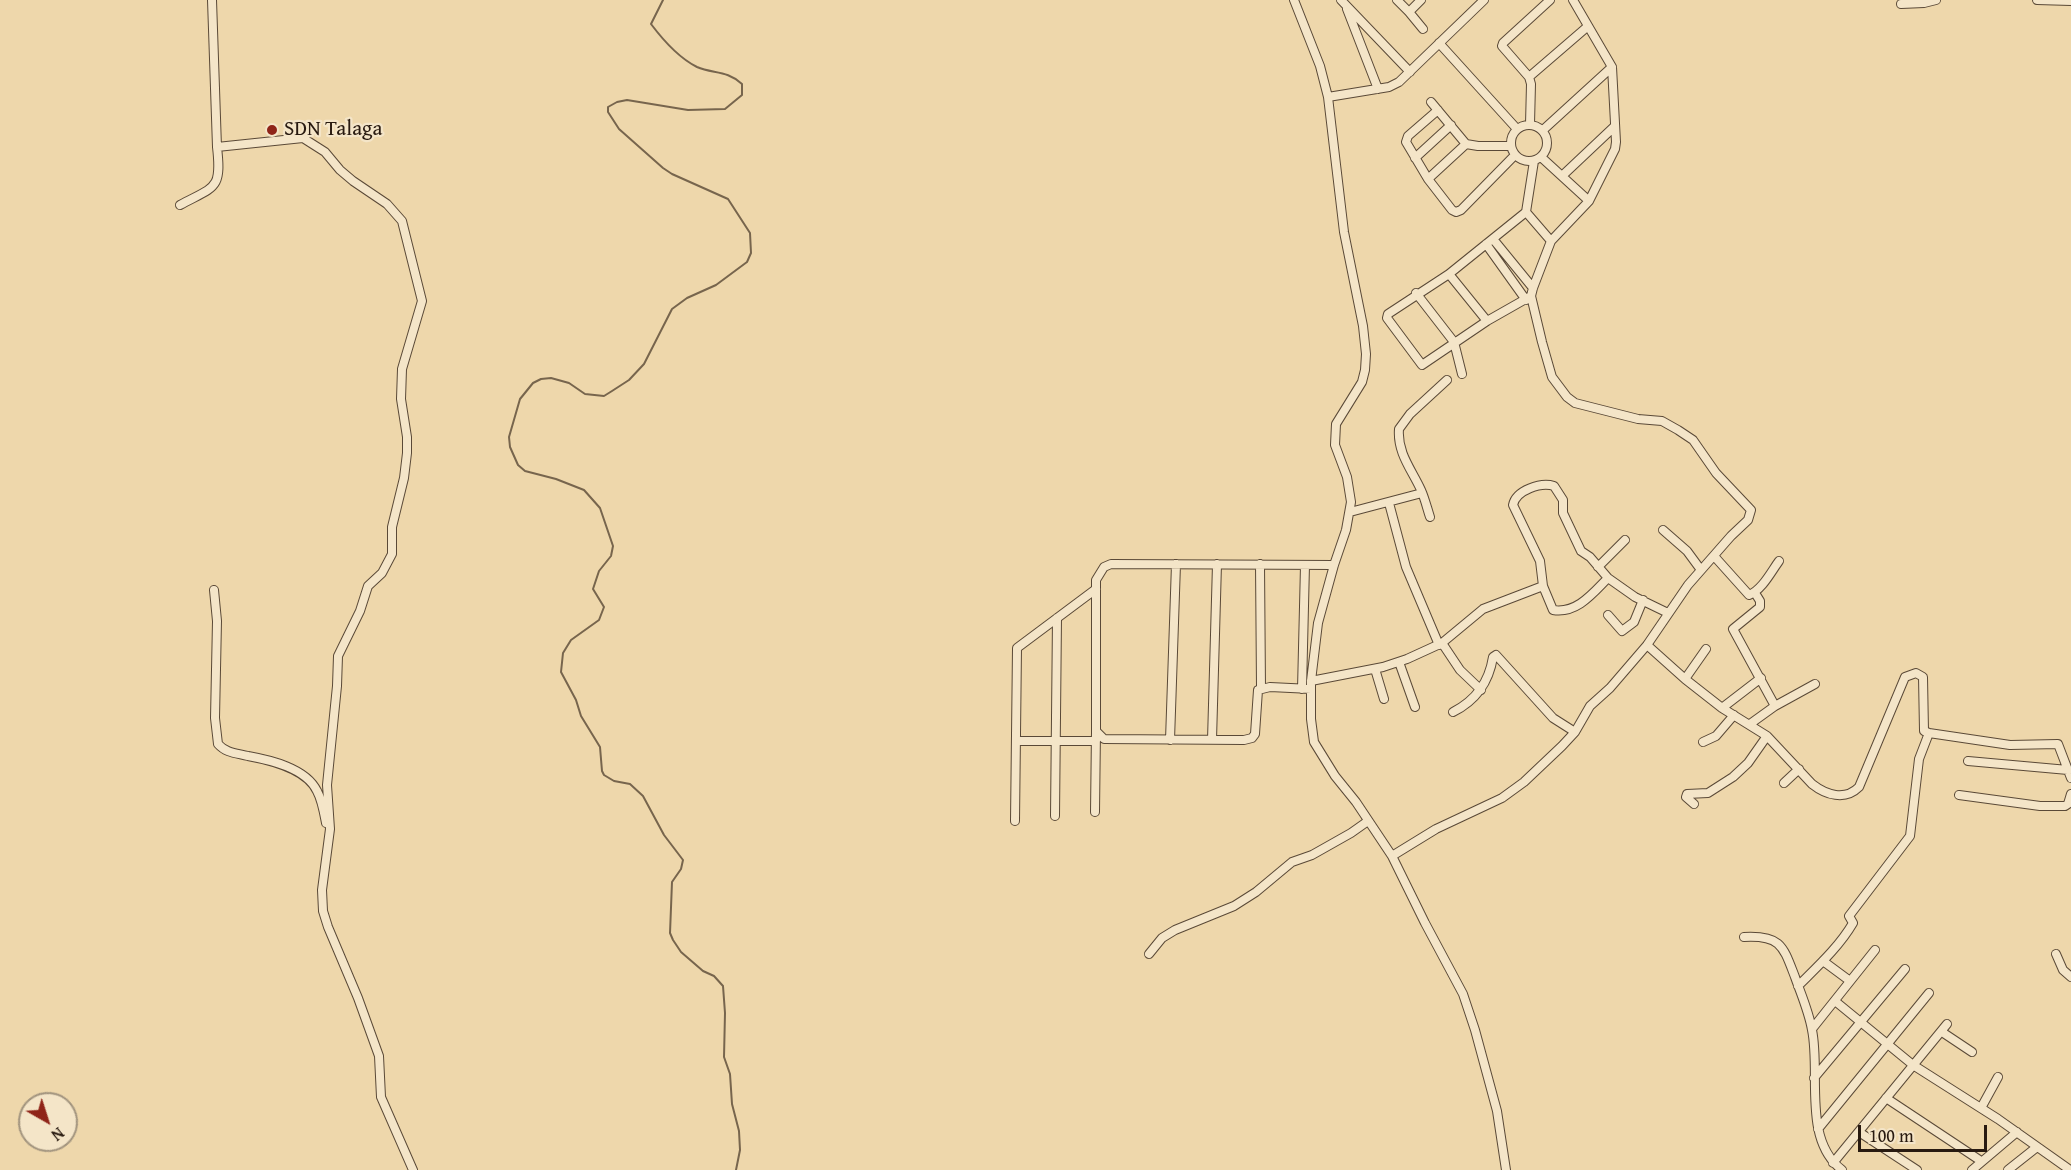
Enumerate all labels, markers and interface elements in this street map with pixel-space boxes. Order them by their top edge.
place label: SDN Talaga [284,117,382,143]
marker: SDN Talaga [265,123,279,137]
north arrow [18,1092,78,1152]
scale bar [1861,1113,1990,1151]
text: N [46,1122,70,1147]
text: 100 m [1869,1122,1914,1149]

